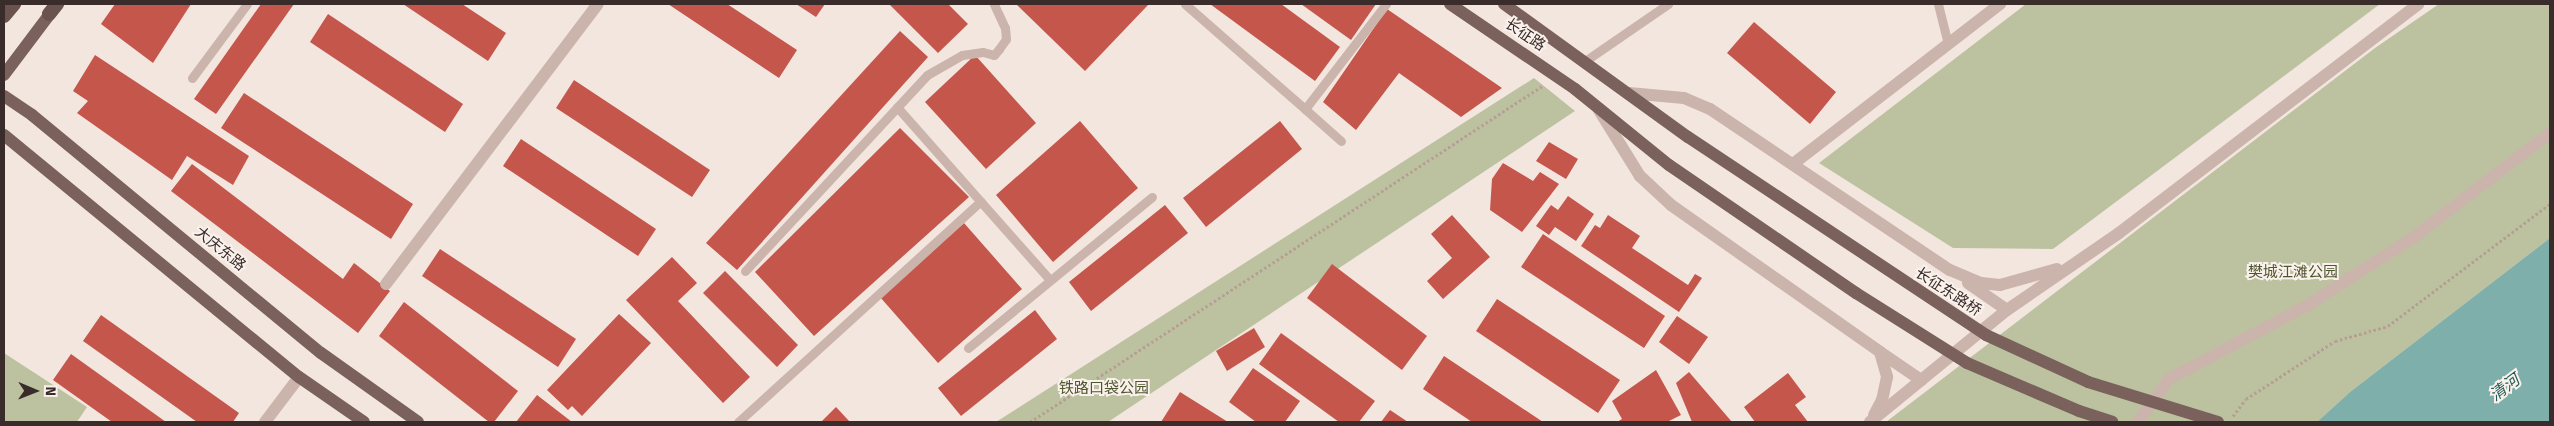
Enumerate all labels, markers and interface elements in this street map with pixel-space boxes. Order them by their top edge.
street label: 长征路 [1501,15,1549,55]
street label: 大庆东路 [191,223,249,275]
street label: 长征东路桥 [1912,264,1984,320]
park label: 樊城江滩公园 [2248,264,2338,282]
north arrow [10,366,60,416]
water label: 清河 [2486,371,2524,405]
park label: 铁路口袋公园 [1059,380,1149,398]
text: N [42,386,59,396]

